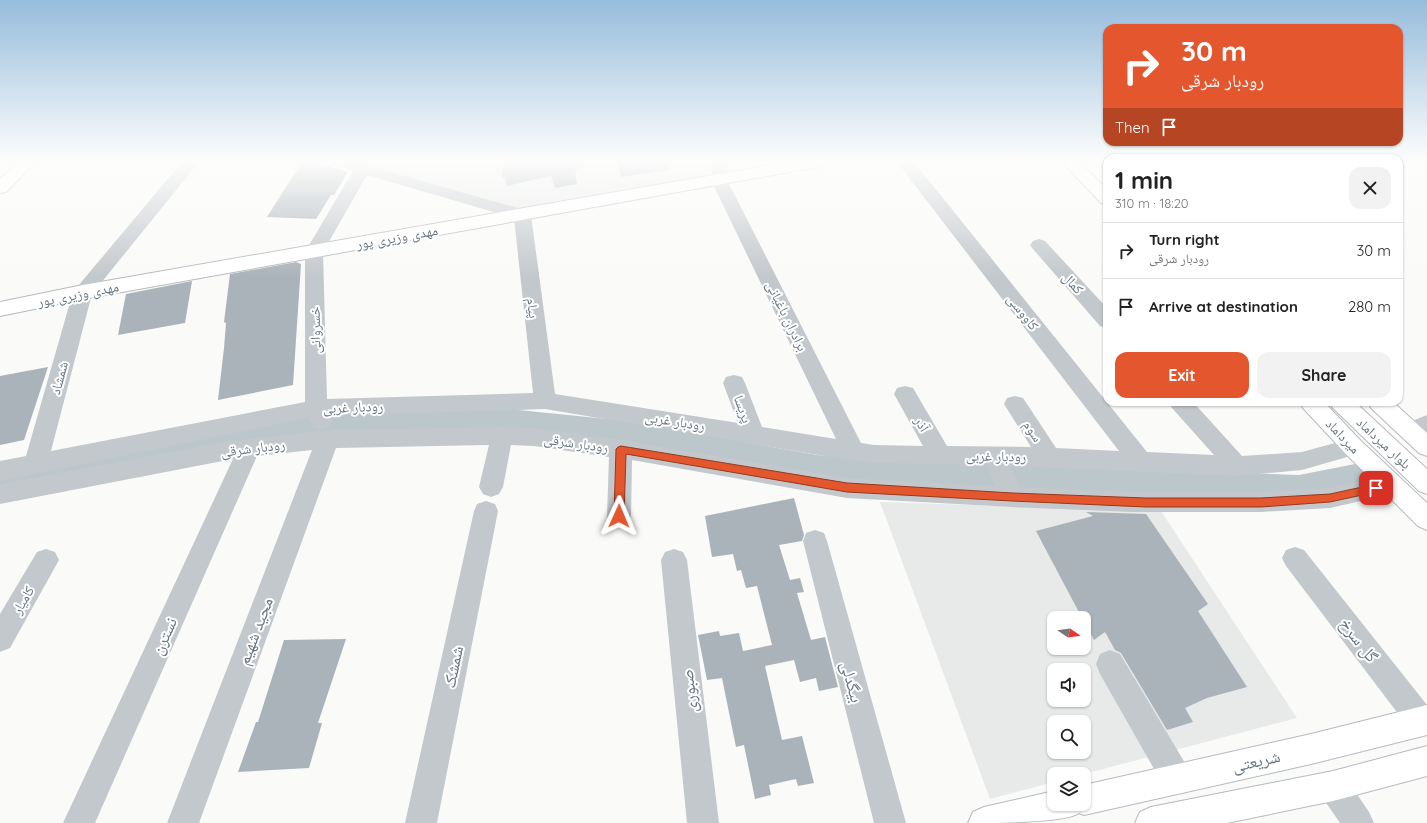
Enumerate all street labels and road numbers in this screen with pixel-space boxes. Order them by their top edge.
street label: مهدی وزیری پور [354,221,439,253]
street label: کمال [1058,268,1088,298]
street label: مهدی وزیری پور [35,277,120,311]
street label: برادران باغیانی [762,278,812,354]
street label: کاووسی [1003,290,1043,334]
street label: پیام [522,297,543,319]
street label: خسروانی [306,306,324,354]
street label: شمشاد [46,359,72,397]
street label: پریسا [730,393,756,425]
street label: رودبار غربی [322,397,384,417]
street label: رودبار غربی [644,407,706,435]
street label: آذر [910,412,934,435]
street label: بلوار میرداماد [1353,413,1415,473]
street label: میرداماد [1322,415,1364,457]
street label: سوم [1018,417,1047,446]
street label: رودبار شرقی [543,430,609,456]
street label: رودبار شرقی [220,435,286,461]
street label: رودبار غربی [966,446,1026,466]
street label: کامیار [7,582,38,618]
street label: مجید شهیم [232,594,279,668]
street label: گل سرخ [1334,613,1383,667]
street label: نسترن [146,614,182,658]
street label: شمشک [438,644,467,690]
street label: بیگدلی [836,659,868,705]
street label: صبوری [676,668,702,714]
street label: شریعتی [1230,745,1282,777]

